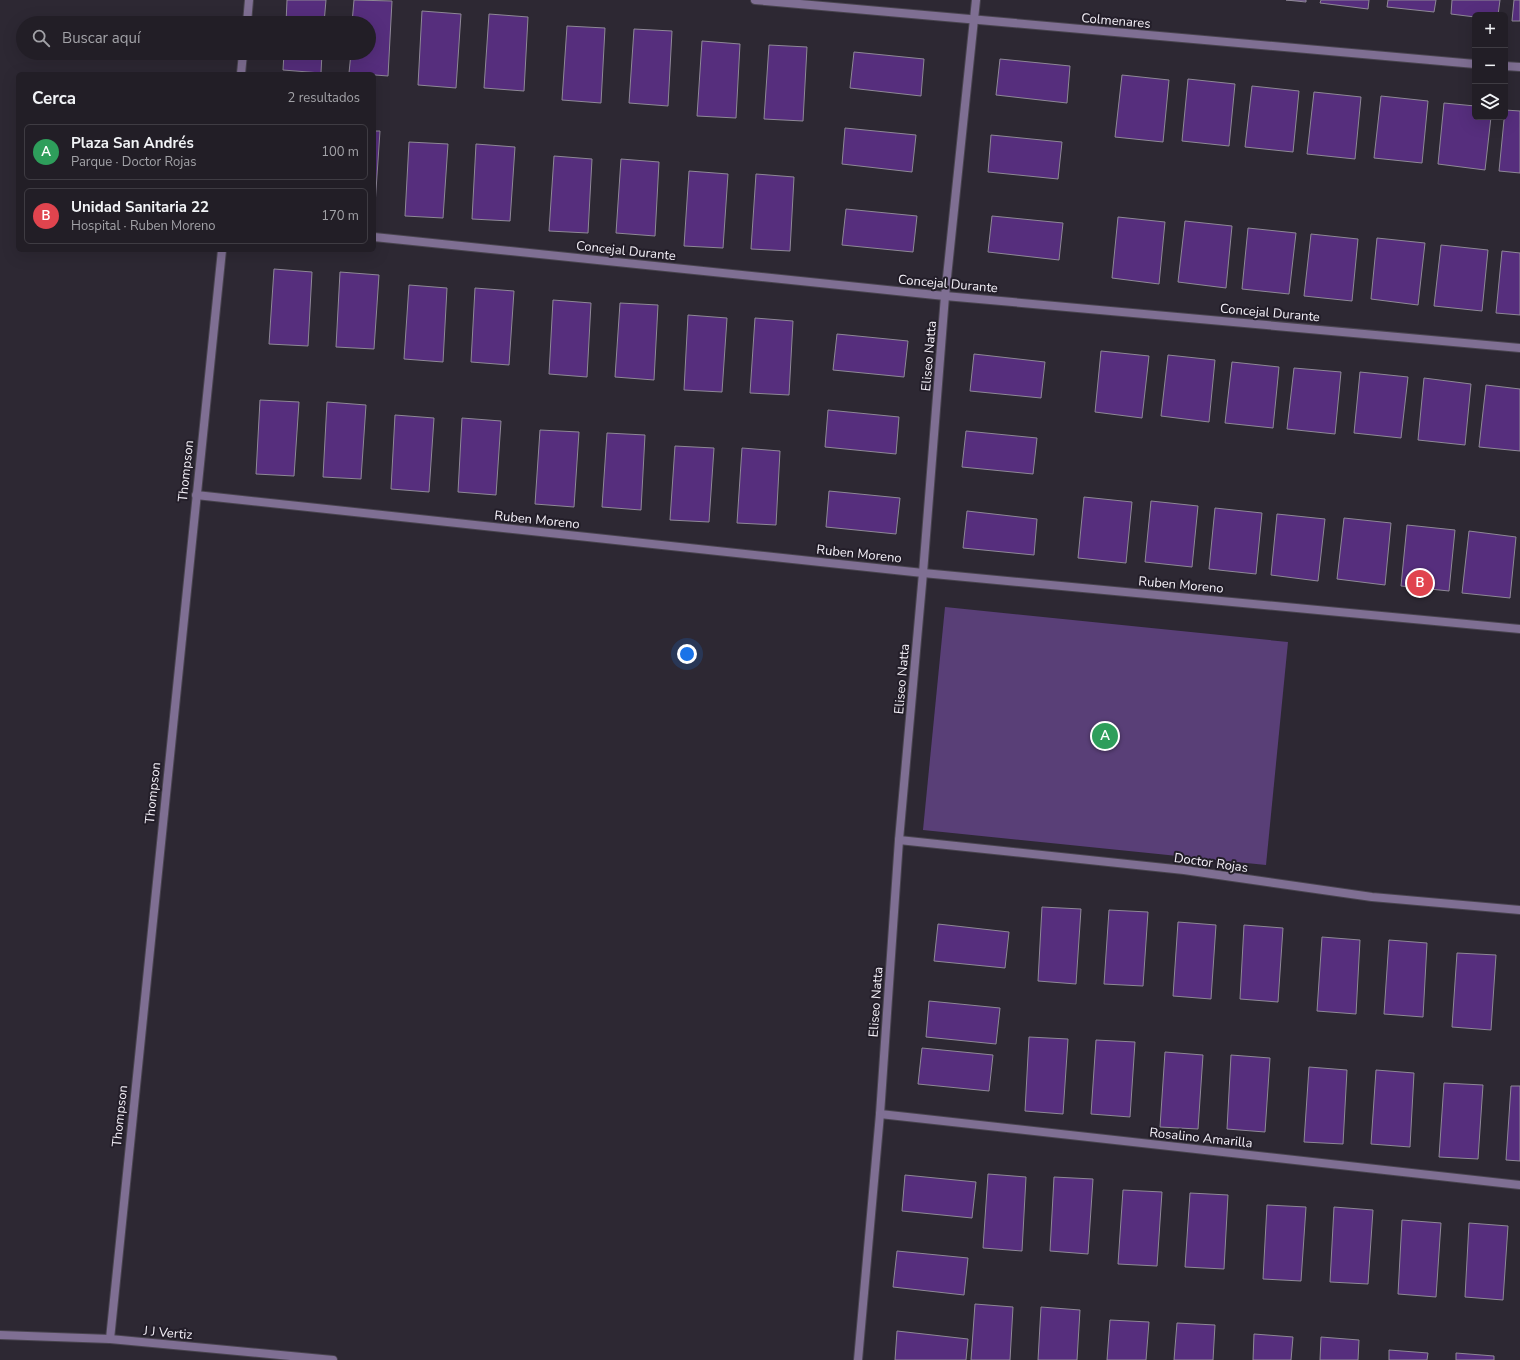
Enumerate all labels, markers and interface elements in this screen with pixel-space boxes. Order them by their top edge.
street label: Colmenares [1081,9,1151,33]
map controls [1472,12,1508,120]
button: + [1472,12,1508,48]
search box [16,16,376,60]
icon: search [30,27,52,49]
text: Buscar aquí [62,28,140,48]
button: − [1472,48,1508,84]
button: layers [1472,84,1508,120]
text: Cerca [32,87,76,110]
text: 2 resultados [288,89,360,107]
text: Plaza San Andrés [71,133,194,153]
text: A [41,143,51,161]
text: 100 m [321,143,359,161]
text: Parque · Doctor Rojas [71,153,196,171]
text: Unidad Sanitaria 22 [71,197,209,217]
text: B [42,207,50,225]
text: 170 m [321,207,359,225]
text: Hospital · Ruben Moreno [71,217,216,235]
street label: Concejal Durante [575,237,677,265]
street label: Concejal Durante [897,271,999,297]
street label: Concejal Durante [1219,300,1321,326]
street label: Eliseo Natta [917,320,941,392]
street label: Thompson [174,439,198,503]
street label: Ruben Moreno [493,507,581,533]
street label: Ruben Moreno [815,541,903,567]
pin: B [1407,568,1433,598]
street label: Ruben Moreno [1138,572,1224,598]
street label: Eliseo Natta [890,643,914,715]
your location [677,644,697,664]
pin: A [1092,721,1118,751]
street label: Thompson [141,761,165,825]
street label: Doctor Rojas [1173,849,1249,877]
street label: Eliseo Natta [865,966,887,1038]
street label: Thompson [108,1084,132,1148]
street label: Rosalino Amarilla [1149,1124,1253,1152]
street label: J J Vertiz [142,1322,193,1344]

